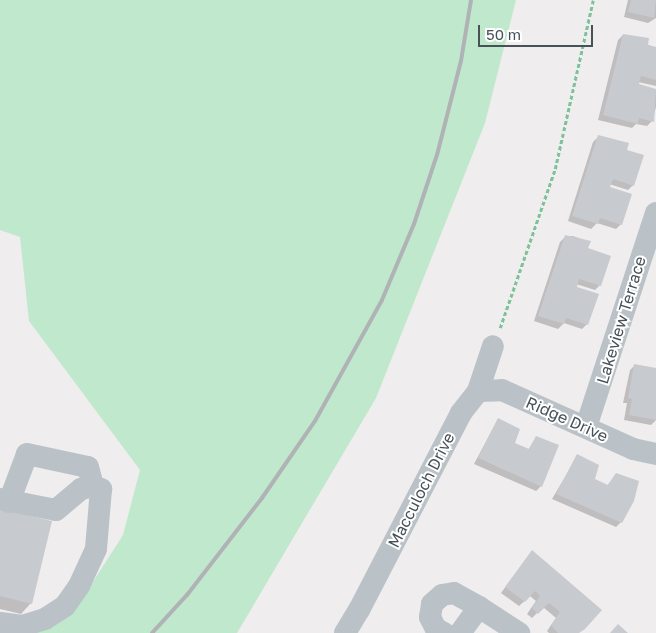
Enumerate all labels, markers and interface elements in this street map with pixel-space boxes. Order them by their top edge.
scale bar [481,15,596,47]
text: 50 m [486,25,521,43]
street label: Lakeview Terrace [592,254,650,386]
street label: Ridge Drive [523,392,611,446]
street label: Macculoch Drive [384,429,458,551]

